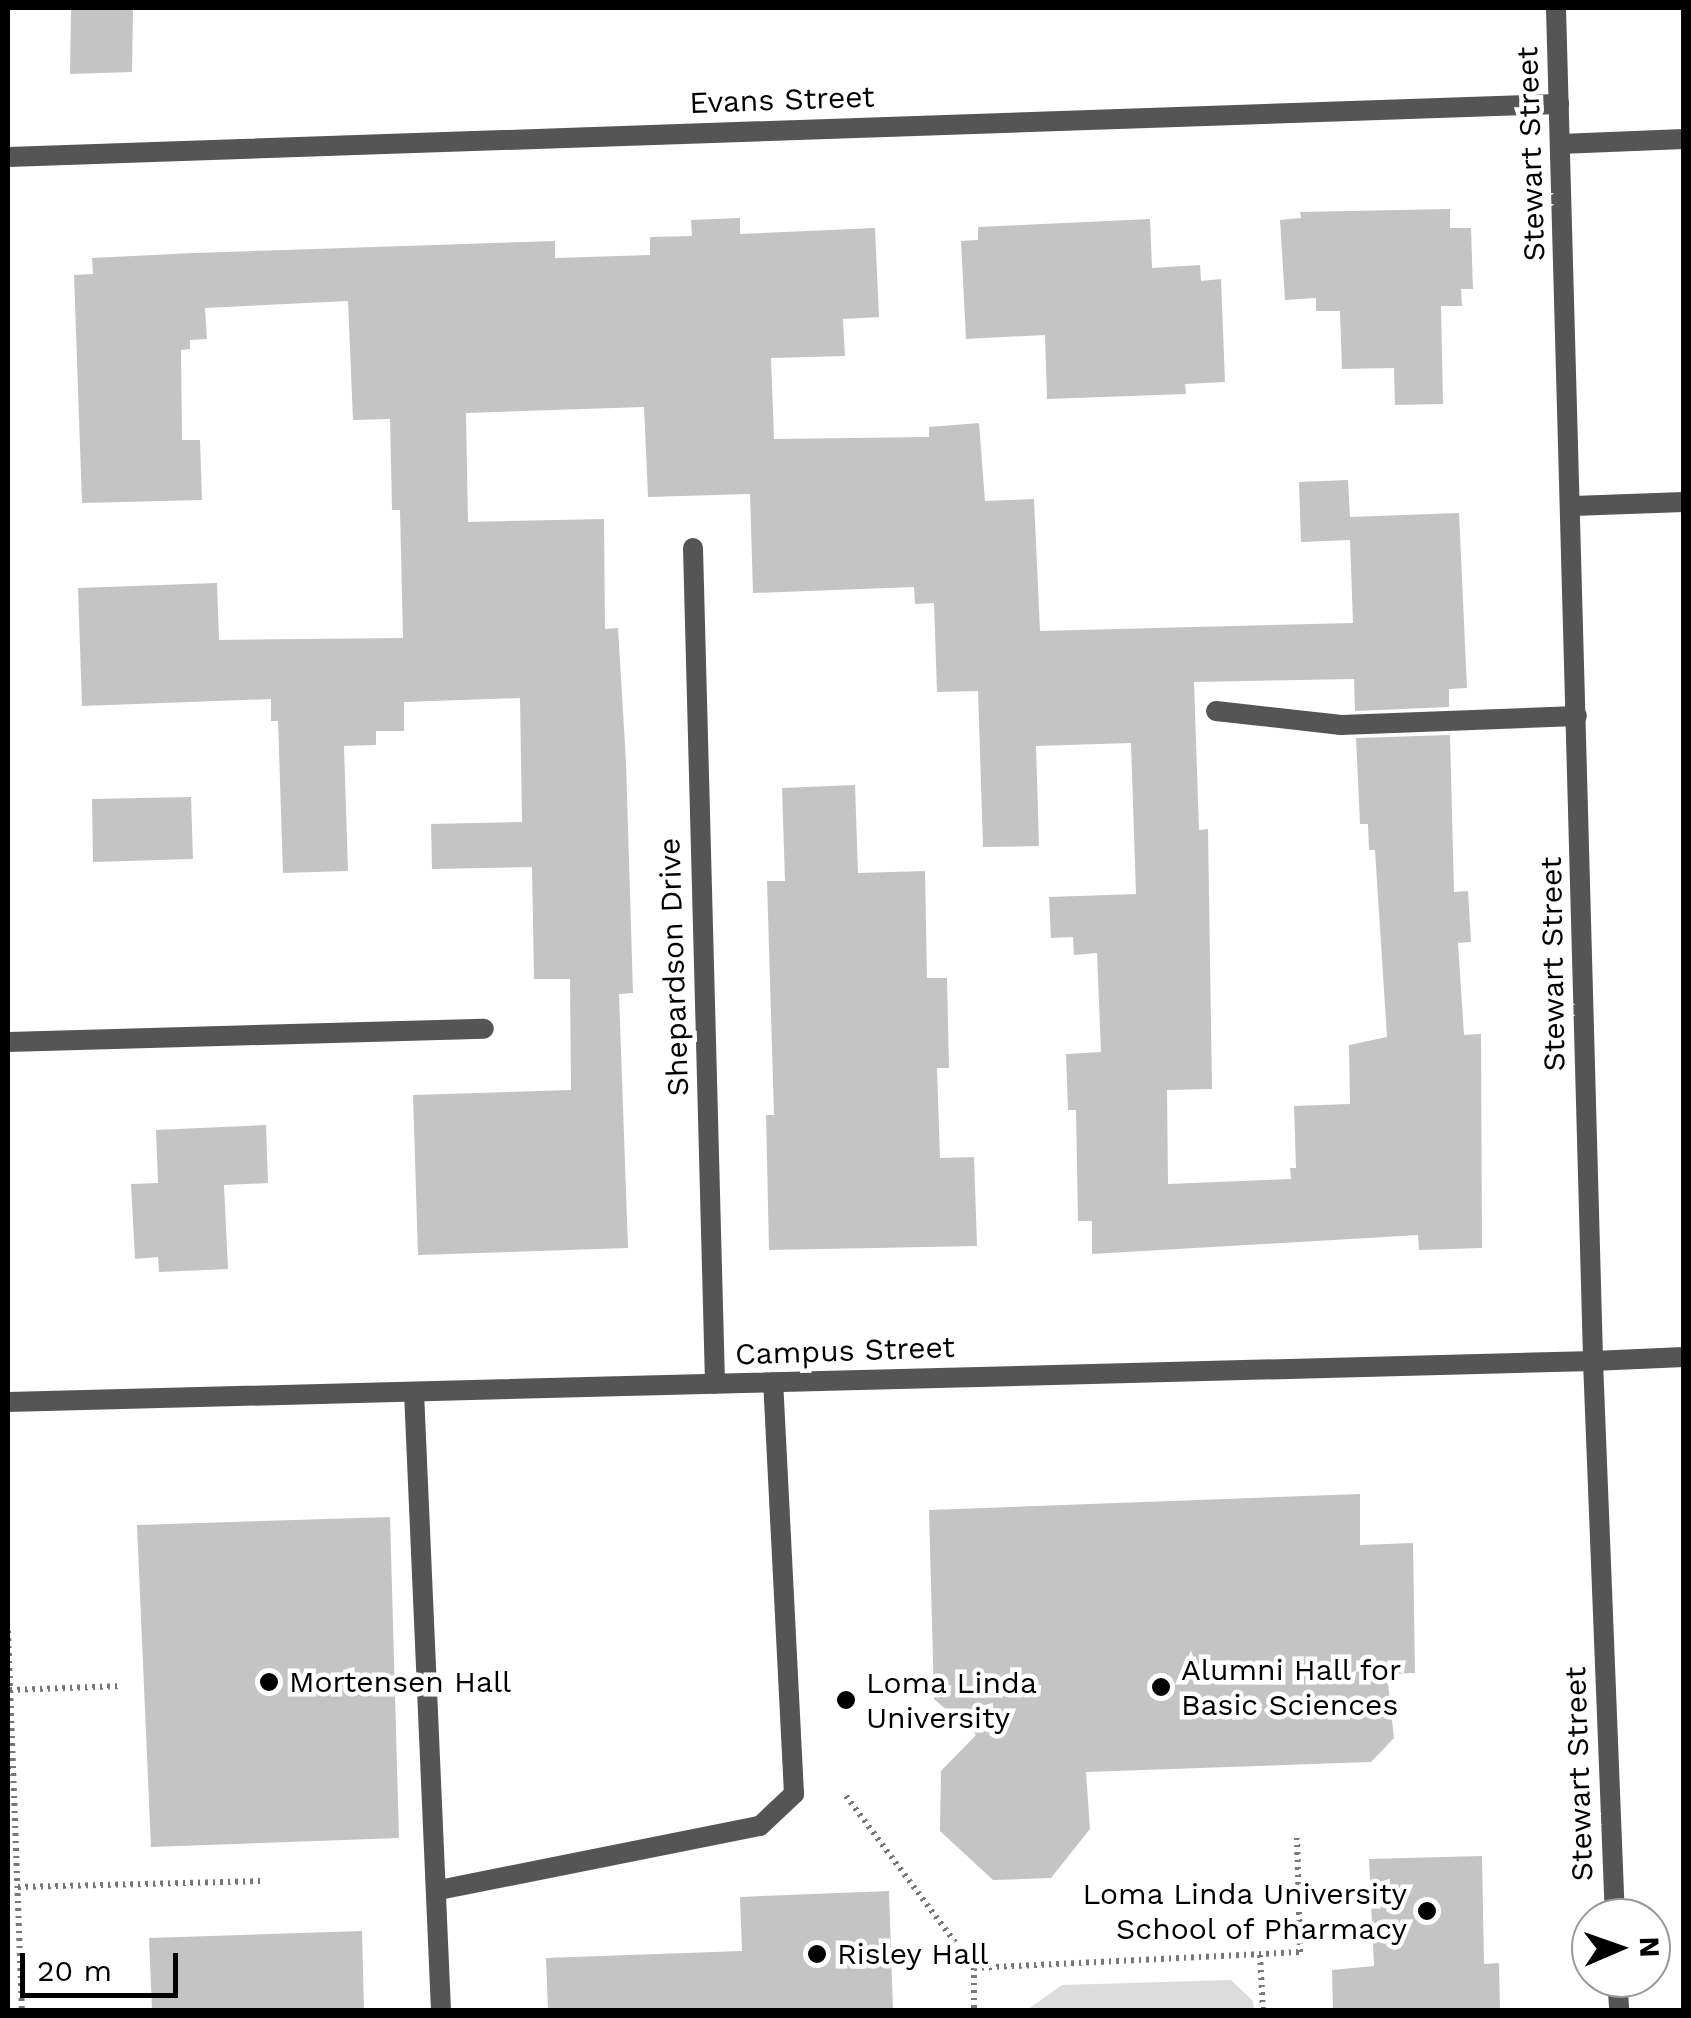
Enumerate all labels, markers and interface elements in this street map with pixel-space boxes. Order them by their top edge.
street label: Stewart Street [1509,46,1553,262]
street label: Evans Street [689,79,875,121]
street label: Shepardson Drive [651,837,697,1097]
street label: Stewart Street [1533,856,1573,1072]
street label: Campus Street [735,1329,955,1373]
place label: Alumni Hall for Basic Sciences [1181,1652,1403,1722]
place label: Mortensen Hall [289,1664,511,1700]
place label: Loma Linda University [866,1665,1038,1736]
street label: Stewart Street [1557,1666,1601,1882]
marker: Mortensen Hall [258,1671,280,1693]
marker: Alumni Hall for Basic Sciences [1150,1676,1172,1698]
marker: Loma Linda University [835,1689,857,1711]
place label: Loma Linda University School of Pharmacy [1081,1876,1407,1946]
north arrow [1571,1898,1671,1998]
marker: Loma Linda University School of Pharmacy [1416,1900,1438,1922]
scale bar [25,1933,182,1995]
place label: Risley Hall [837,1936,989,1972]
text: N [1633,1936,1666,1958]
marker: Risley Hall [806,1943,828,1965]
text: 20 m [37,1953,112,1988]

